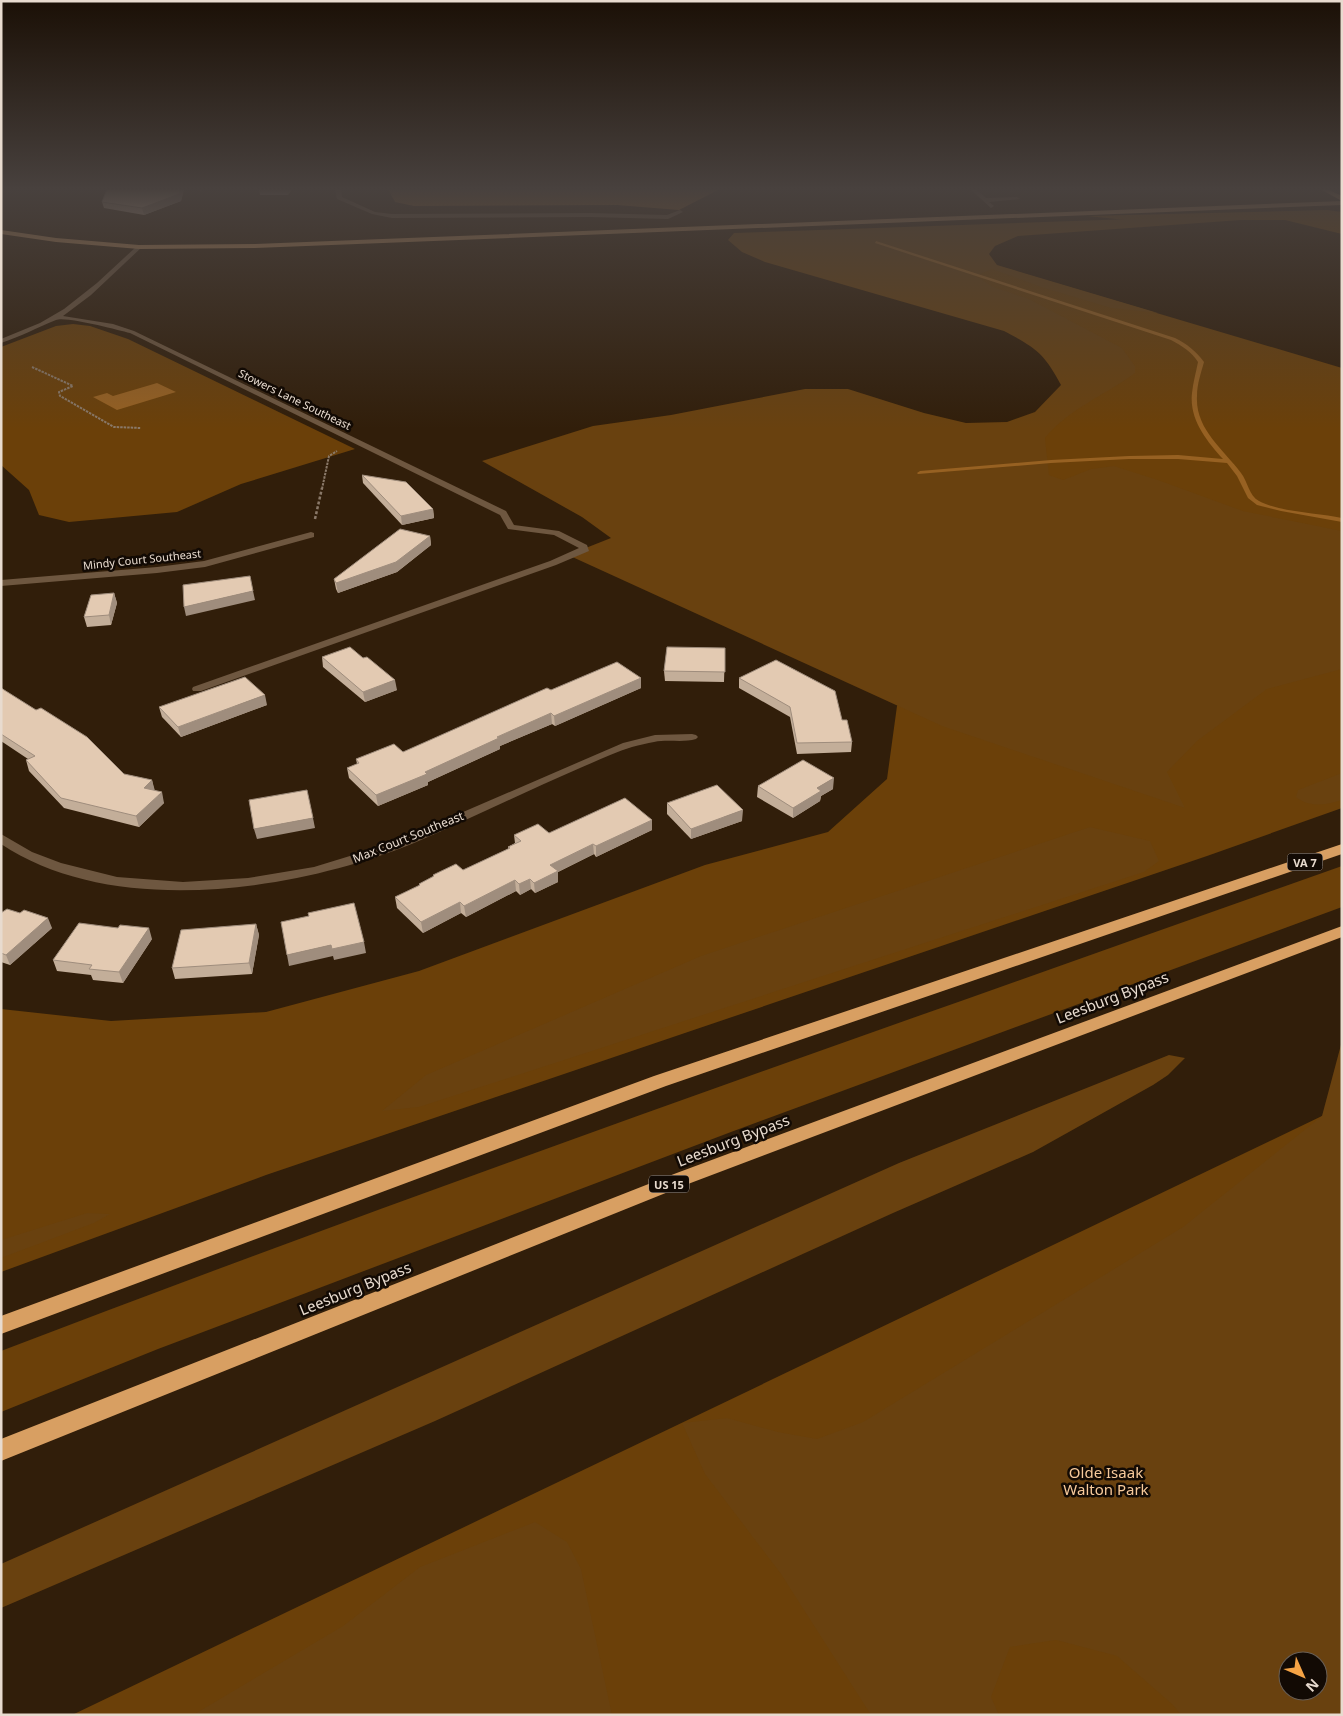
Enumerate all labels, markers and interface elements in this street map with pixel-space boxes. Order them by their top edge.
street label: Stowers Lane Southeast [236,365,354,433]
street label: Mindy Court Southeast [82,545,202,573]
street label: Max Court Southeast [350,807,467,867]
road number: VA 7 [1288,854,1322,870]
street label: Leesburg Bypass [1053,966,1171,1028]
street label: Leesburg Bypass [674,1109,792,1171]
road number: US 15 [649,1176,689,1192]
street label: Leesburg Bypass [296,1256,414,1320]
park label: Olde Isaak Walton Park [1063,1462,1149,1499]
north arrow [1278,1651,1328,1701]
text: N [1302,1675,1323,1696]

